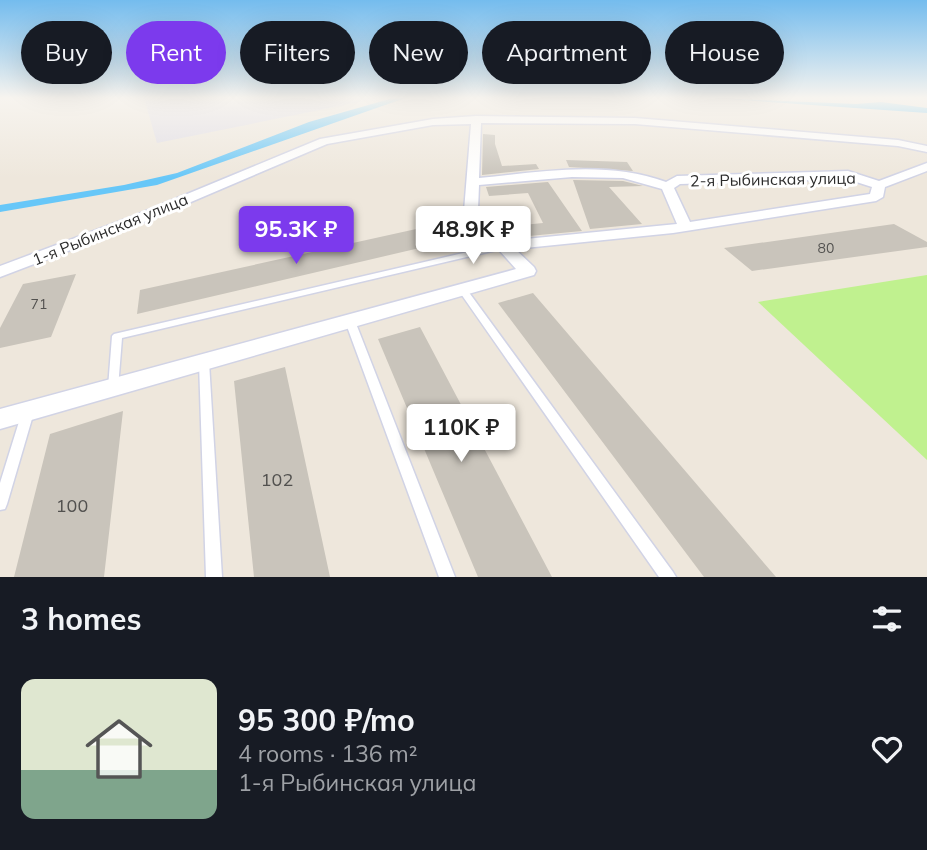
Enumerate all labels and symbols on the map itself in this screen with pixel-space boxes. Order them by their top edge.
street label: 2-я Рыбинская улица [690,168,856,190]
street label: 1-я Рыбинская улица [29,189,191,269]
pin: 95.3K ₽ [231,206,361,266]
pin: 48.9K ₽ [408,206,538,266]
house number: 80 [818,239,834,257]
house number: 71 [31,295,47,313]
pin: 110K ₽ [404,405,518,464]
house number: 102 [261,468,293,491]
house number: 100 [56,494,88,517]

